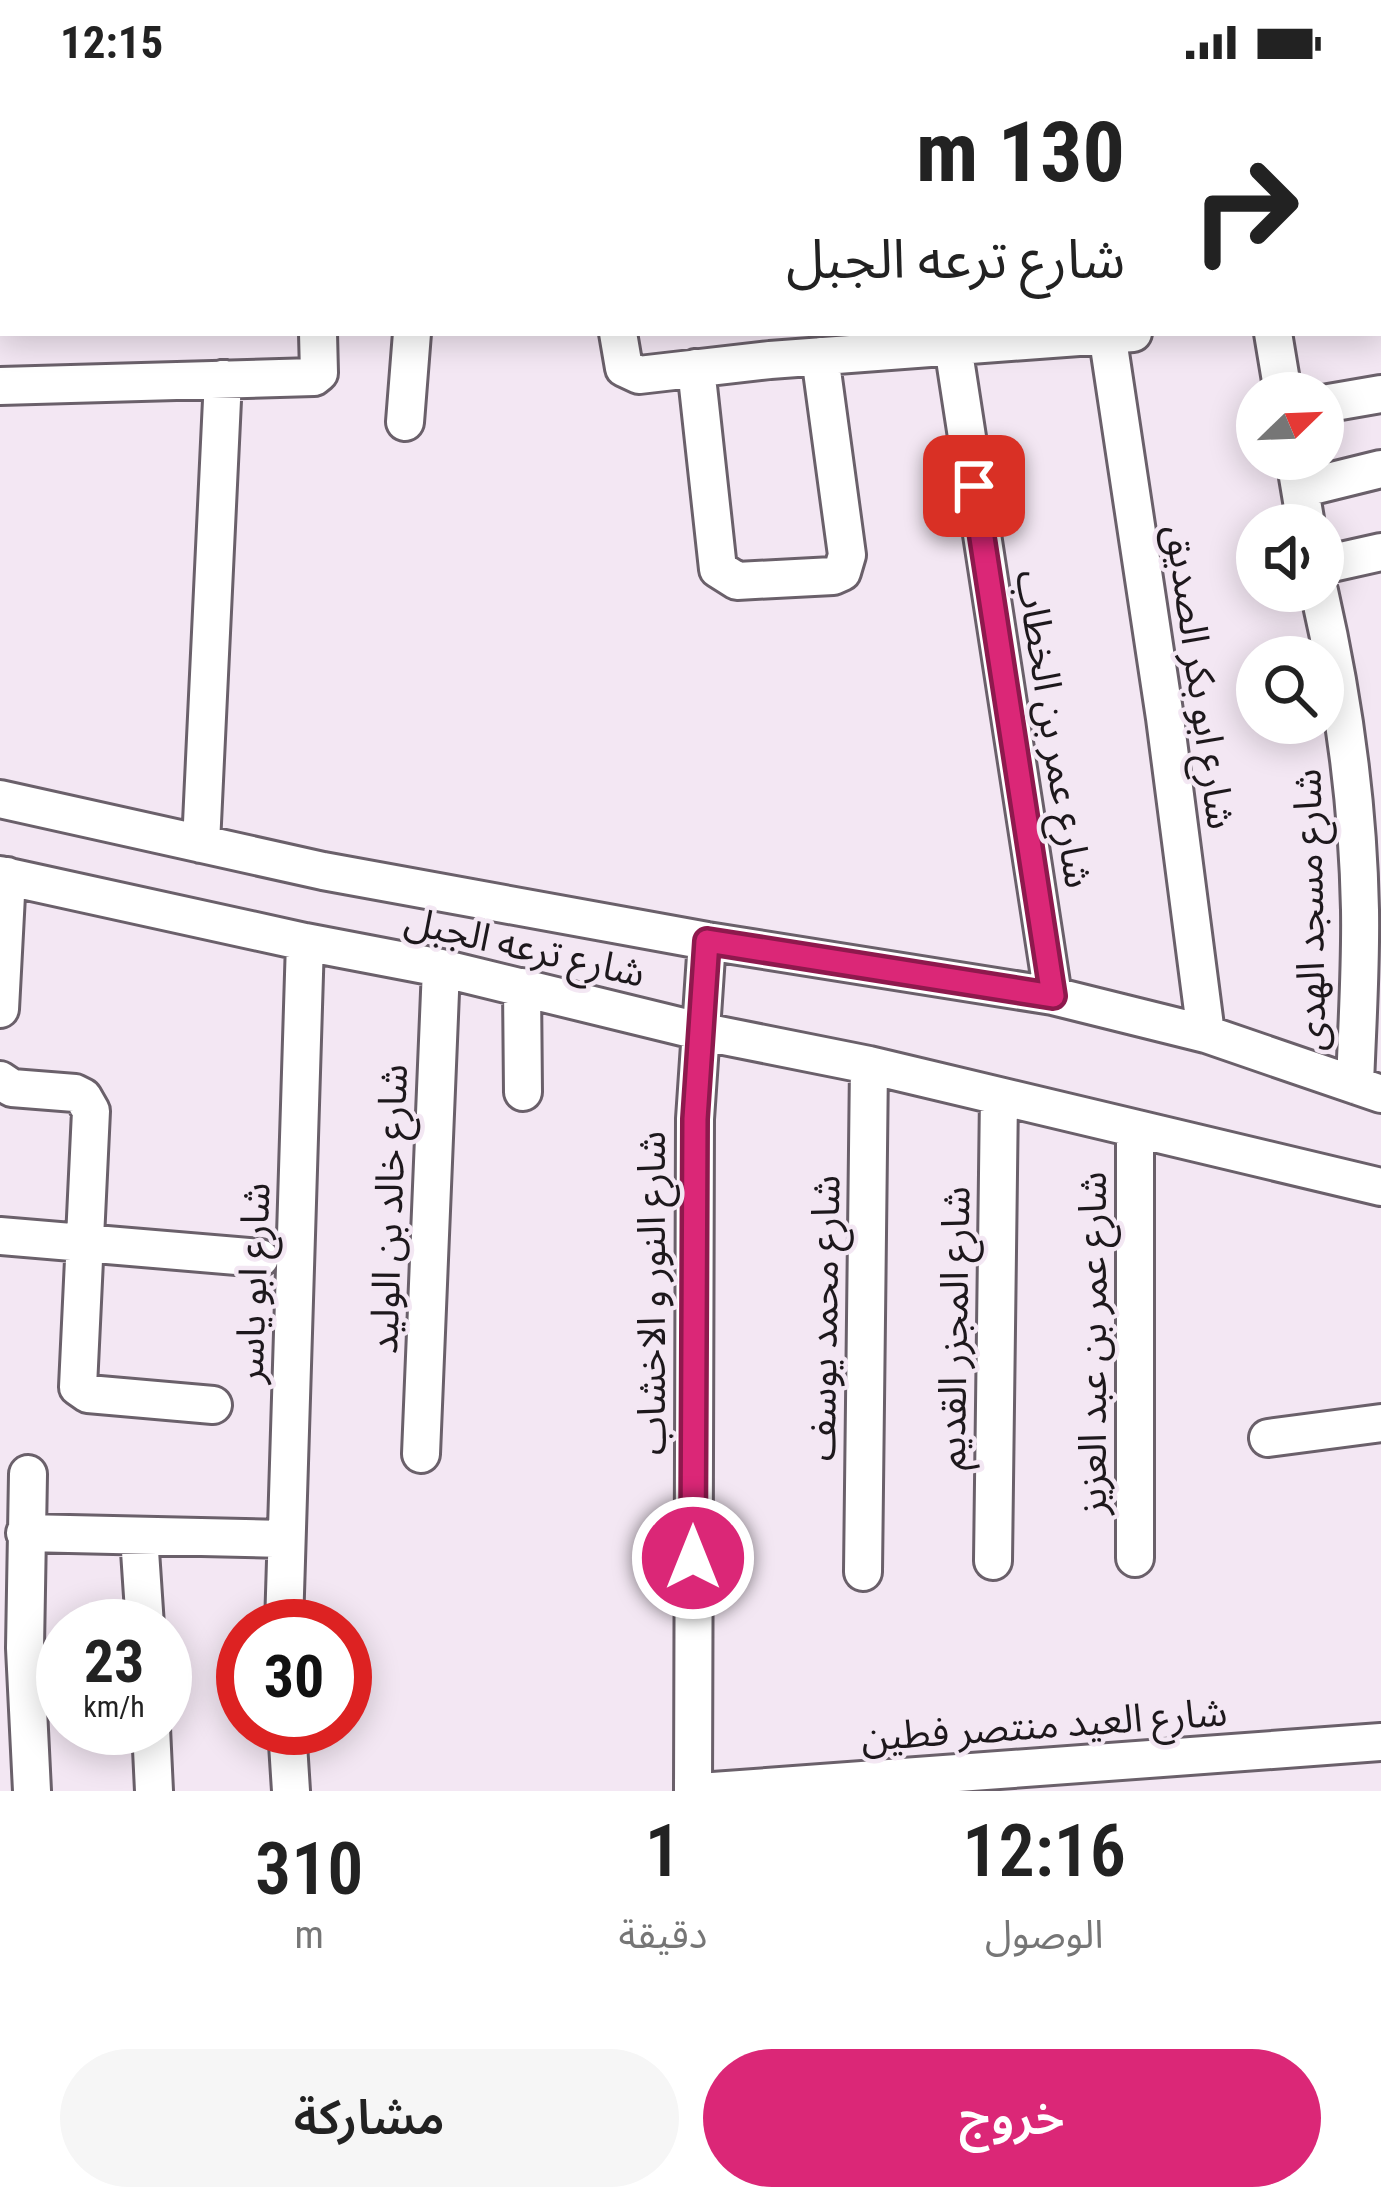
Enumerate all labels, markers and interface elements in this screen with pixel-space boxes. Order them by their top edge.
text: 12:15 [60,16,163,69]
text: 130 m [916,103,1125,202]
icon: right [1167,132,1323,288]
text: شارع ترعه الجبل [786,228,1125,291]
north arrow [1236,372,1344,480]
map controls [1236,372,1344,744]
pin [923,435,1025,537]
icon: arrive [941,453,1007,519]
button: sound [1236,504,1344,612]
street label: شارع ابو بكر الصديق [1151,522,1244,833]
street label: شارع عمر بن الخطاب [1001,567,1102,892]
button: search [1236,636,1344,744]
street label: شارع مسجد الهدى [1285,768,1340,1052]
street label: شارع ترعه الجبل [399,897,649,1002]
street label: شارع خالد بن الوليد [361,1063,422,1355]
street label: شارع النور و الاخشاب [629,1131,680,1455]
street label: شارع عمر بن عبد العزيز [1070,1171,1121,1516]
street label: شارع محمد يوسف [799,1175,854,1461]
street label: شارع ابو ياسر [226,1182,284,1385]
street label: شارع المجزر القديم [929,1186,985,1470]
position arrow [630,1495,756,1621]
speed limit sign: 30 [216,1599,372,1755]
text: 23 [84,1626,144,1697]
text: km/h [83,1689,145,1724]
street label: شارع العيد منتصر فطين [859,1689,1229,1766]
text: 1 [645,1809,681,1894]
text: 12:16 [962,1809,1126,1894]
text: 310 [255,1827,364,1912]
text: m [295,1912,324,1958]
text: دقيقة [618,1912,707,1958]
text: الوصول [985,1912,1103,1958]
button: مشاركة [60,2049,679,2187]
button: خروج [703,2049,1321,2187]

